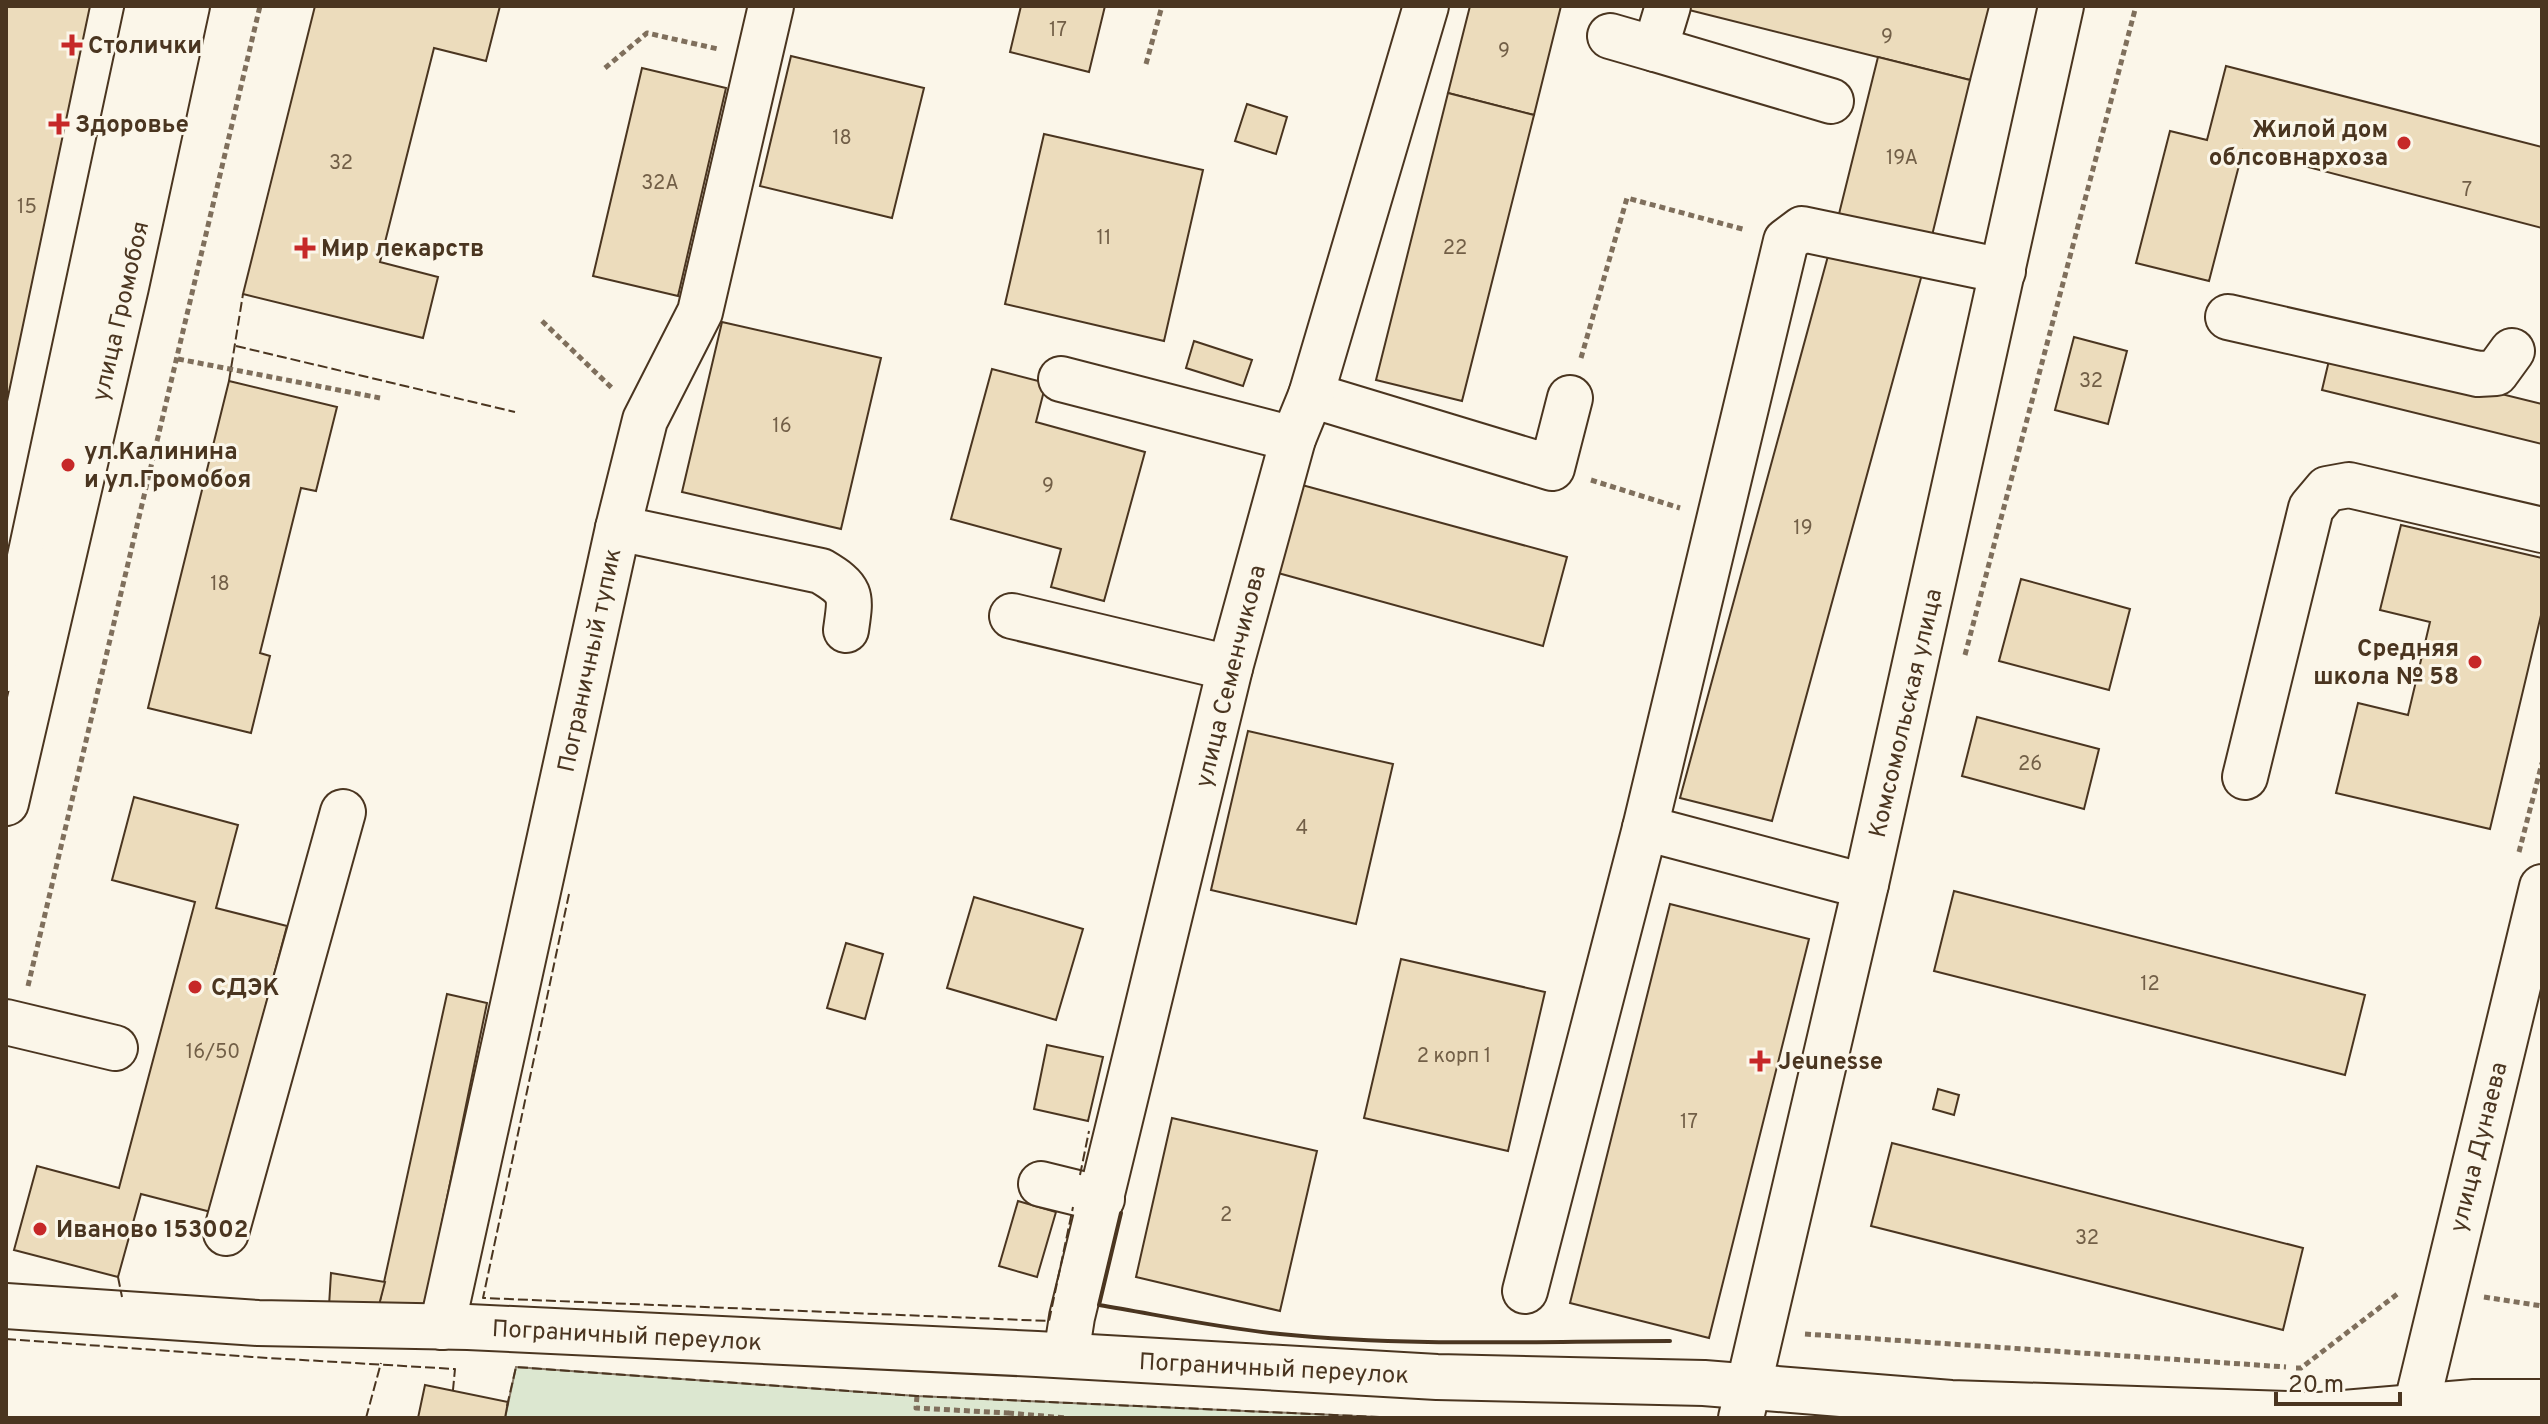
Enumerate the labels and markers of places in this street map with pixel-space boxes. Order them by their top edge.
place label: Столички [88,32,202,62]
marker: Столички [63,36,81,54]
place label: Здоровье [75,111,189,141]
marker: Здоровье [50,115,68,133]
place label: Жилой дом облсовнархоза [2209,116,2388,174]
marker: Жилой дом облсовнархоза [2395,134,2413,152]
place label: Мир лекарств [321,235,484,265]
marker: Мир лекарств [296,239,314,257]
place label: ул.Калинина и ул.Громобоя [84,438,251,496]
marker: ул.Калинина и ул.Громобоя [59,456,77,474]
place label: Средняя школа № 58 [2313,635,2459,693]
marker: Средняя школа № 58 [2466,653,2484,671]
place label: СДЭК [211,974,279,1004]
marker: СДЭК [186,978,204,996]
place label: Jeunesse [1778,1048,1883,1078]
marker: Jeunesse [1749,1050,1771,1072]
place label: Иваново 153002 [56,1216,248,1246]
marker: Иваново 153002 [31,1220,49,1238]

